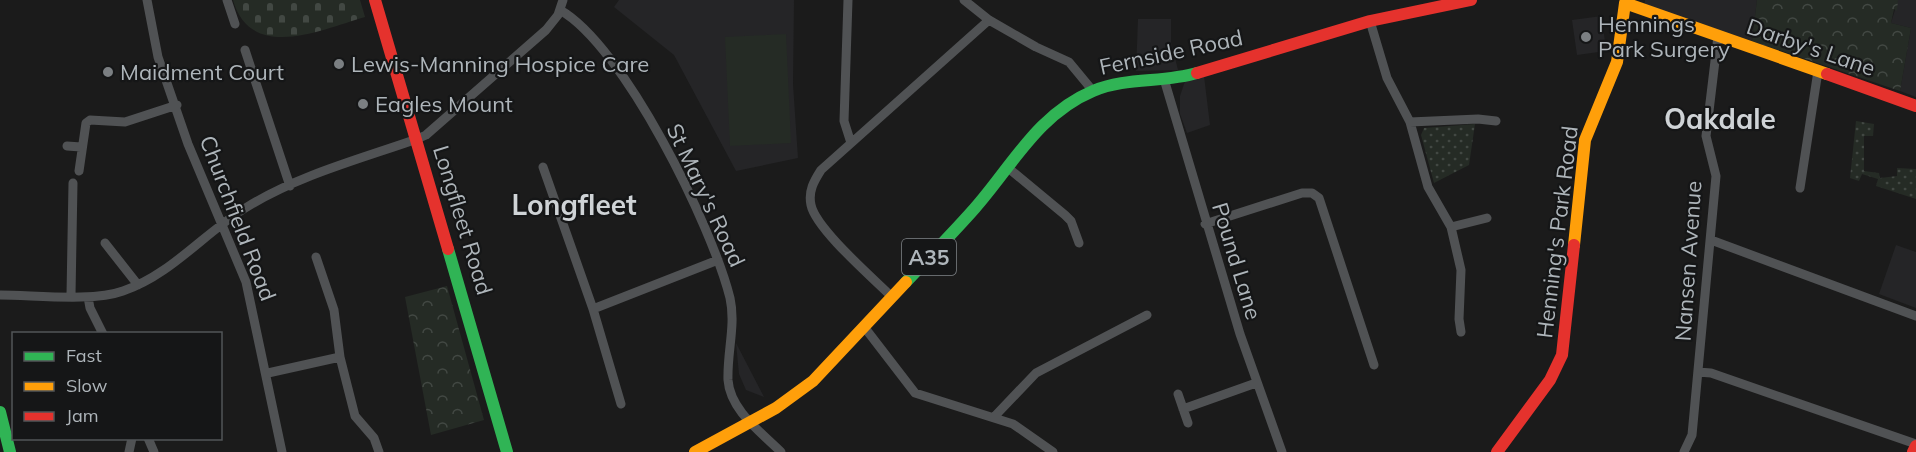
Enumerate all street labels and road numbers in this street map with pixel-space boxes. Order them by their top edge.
street label: Darby's Lane [1743,12,1879,82]
street label: Fernside Road [1097,23,1245,81]
street label: St Mary's Road [661,119,751,271]
street label: Henning's Park Road [1530,124,1584,340]
street label: Churchfield Road [194,131,282,305]
street label: Longfleet Road [427,142,499,298]
street label: Nansen Avenue [1668,180,1708,342]
street label: Pound Lane [1206,199,1268,323]
road number: A35 [902,239,956,275]

